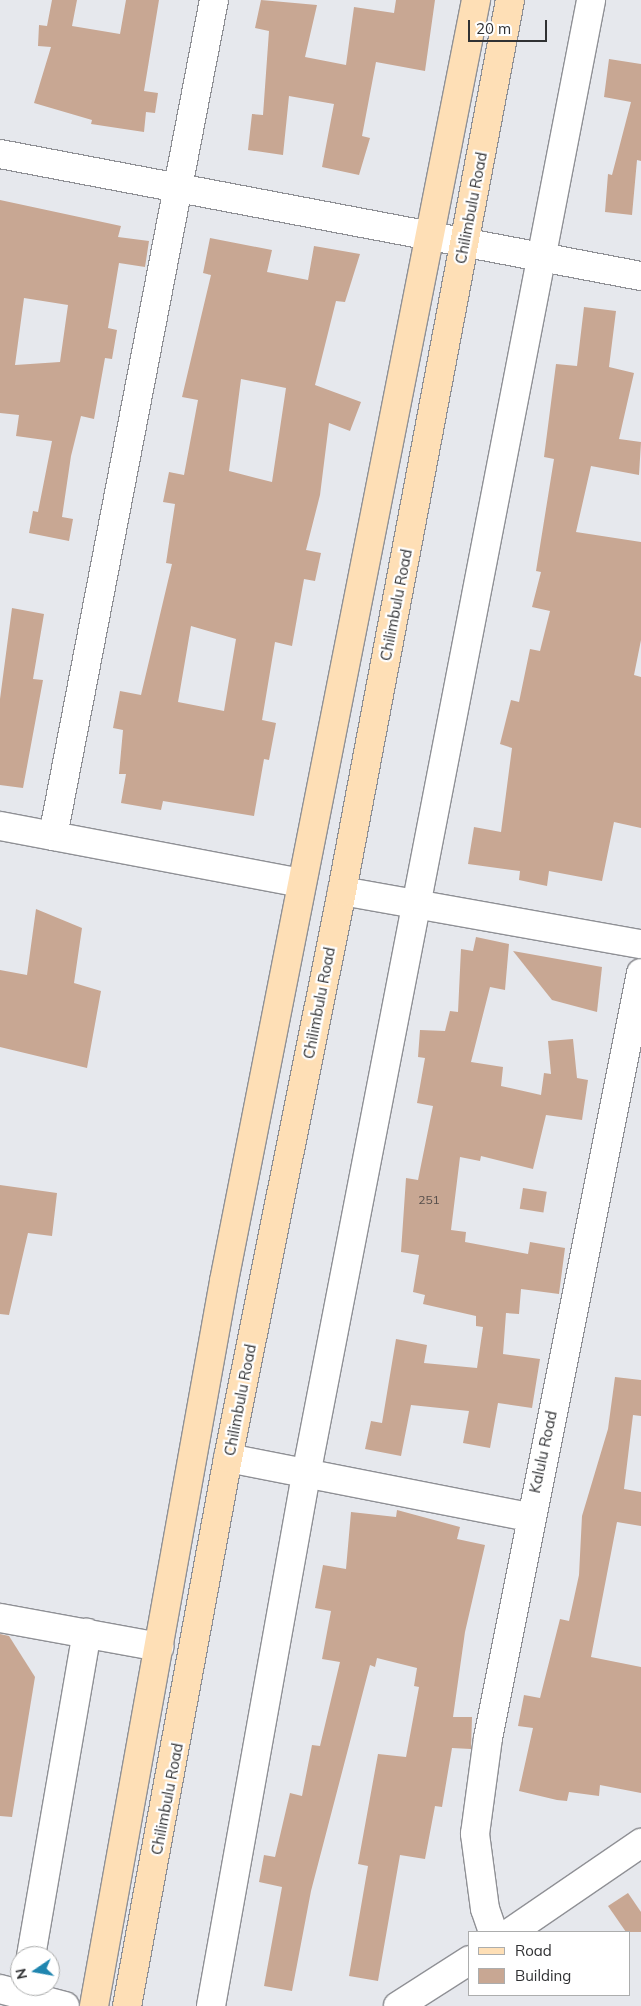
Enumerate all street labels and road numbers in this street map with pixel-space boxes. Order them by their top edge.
street label: Chilimbulu Road [451,151,491,265]
street label: Chilimbulu Road [376,548,416,662]
street label: Chilimbulu Road [299,946,339,1060]
street label: Chilimbulu Road [220,1343,260,1457]
street label: Kalulu Road [526,1409,560,1495]
street label: Chilimbulu Road [147,1742,187,1856]

